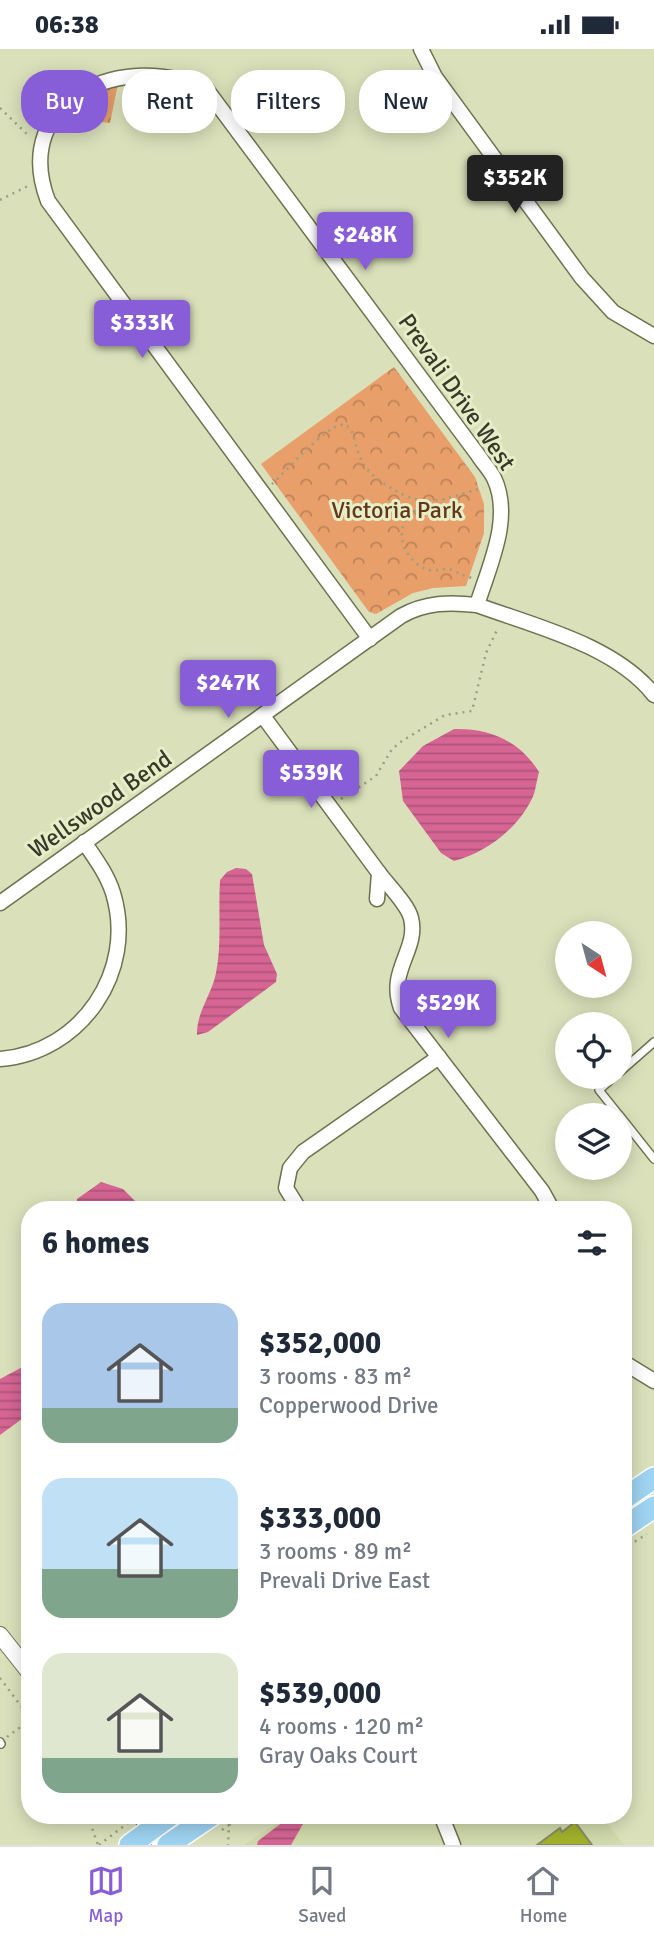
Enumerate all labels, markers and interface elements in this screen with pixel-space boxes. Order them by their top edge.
text: 06:38 [35,9,99,41]
chip: Buy [21,70,108,133]
chip: Rent [122,70,217,133]
chip: Filters [231,70,345,133]
chip: New [359,70,452,133]
pin: $352K [466,155,564,215]
text: $352K [483,163,547,192]
pin: $248K [316,213,414,272]
text: $248K [333,220,397,249]
pin: $333K [93,301,191,360]
text: $333K [110,308,174,337]
street label: Prevali Drive West [392,308,522,476]
park label: Victoria Park [331,495,463,525]
pin: $247K [179,661,277,720]
text: $247K [196,668,260,697]
street label: Wellswood Bend [23,743,177,865]
pin: $539K [262,751,360,810]
text: $539K [279,758,343,787]
north arrow [555,921,632,997]
map controls [555,921,632,1180]
pin: $529K [399,981,497,1040]
text: $529K [416,988,480,1017]
button: locate [555,1012,632,1089]
button: layers [555,1103,632,1180]
icon: filters [573,1224,611,1262]
text: 6 homes [42,1225,149,1262]
text: $352,000 [259,1325,381,1362]
icon: home [98,1331,182,1415]
text: 3 rooms · 83 m² [259,1362,412,1391]
text: Copperwood Drive [259,1391,438,1420]
text: $333,000 [259,1500,381,1537]
icon: home [98,1506,182,1590]
text: 3 rooms · 89 m² [259,1537,412,1566]
text: Prevali Drive East [259,1566,430,1595]
text: $539,000 [259,1675,381,1712]
icon: home [98,1681,182,1765]
text: 4 rooms · 120 m² [259,1712,424,1741]
text: Gray Oaks Court [259,1741,418,1770]
tab: Map [87,1862,125,1928]
tab: Saved [298,1862,346,1928]
tab: Home [520,1862,567,1928]

